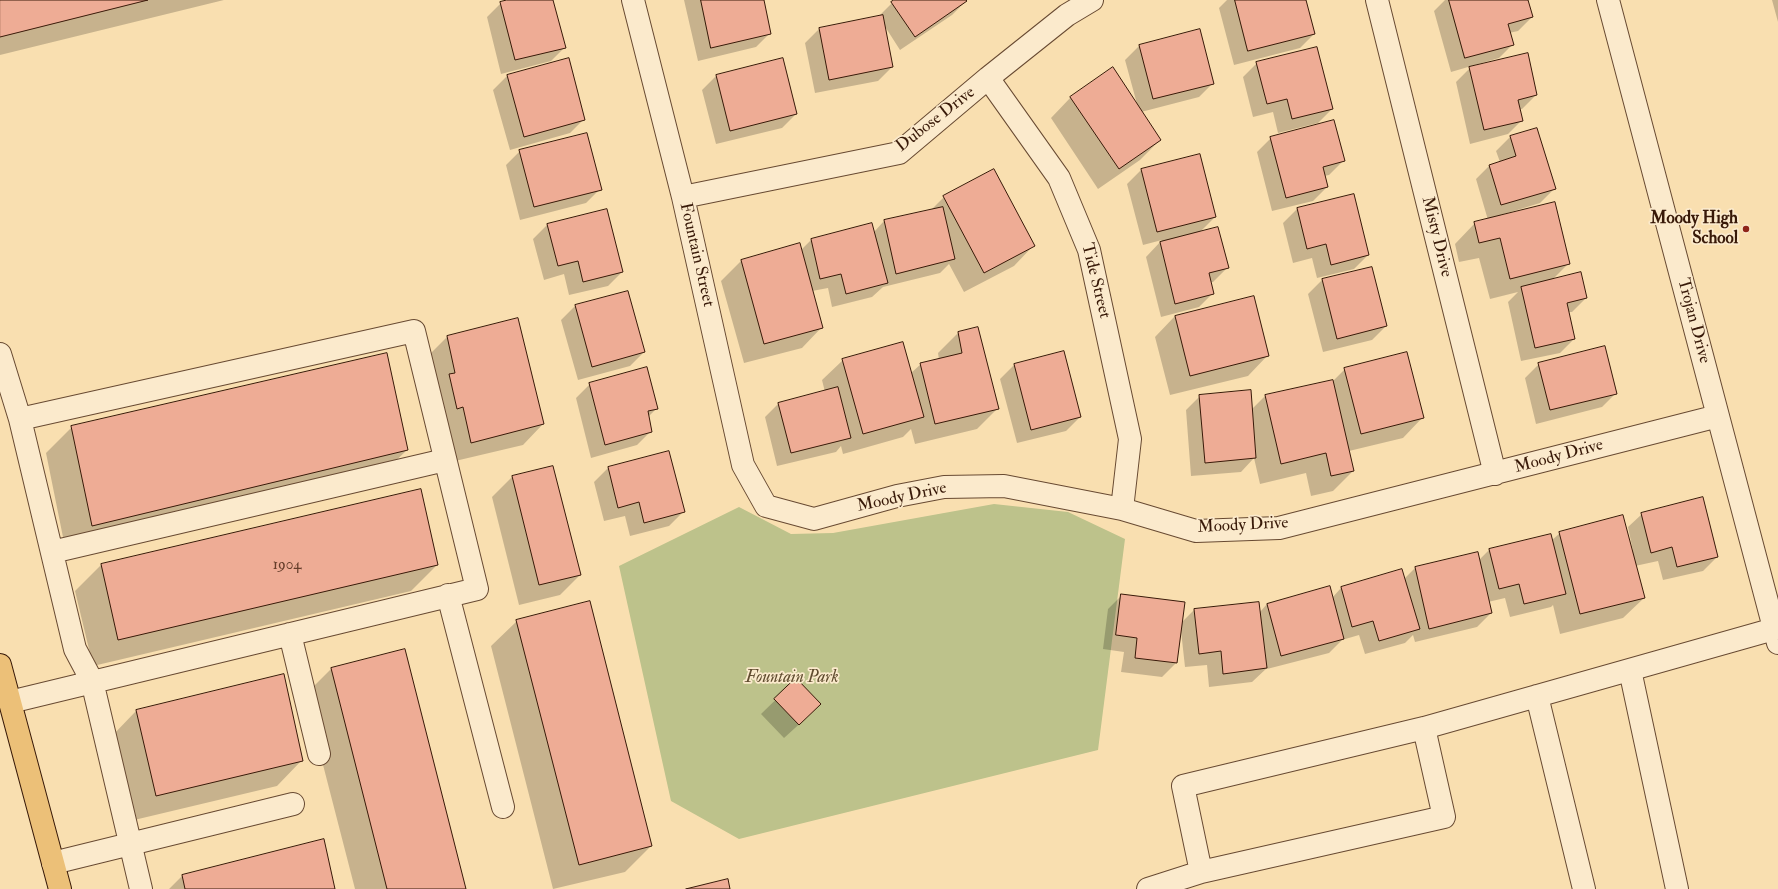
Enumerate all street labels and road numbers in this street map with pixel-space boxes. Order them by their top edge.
street label: Dubose Drive [892,83,980,157]
street label: Misty Drive [1416,195,1456,279]
street label: Fountain Street [674,201,718,309]
street label: Tide Street [1076,241,1114,321]
street label: Trojan Drive [1672,276,1714,366]
street label: Moody Drive [1512,435,1606,479]
street label: Moody Drive [855,479,949,517]
street label: Moody Drive [1197,513,1289,539]

